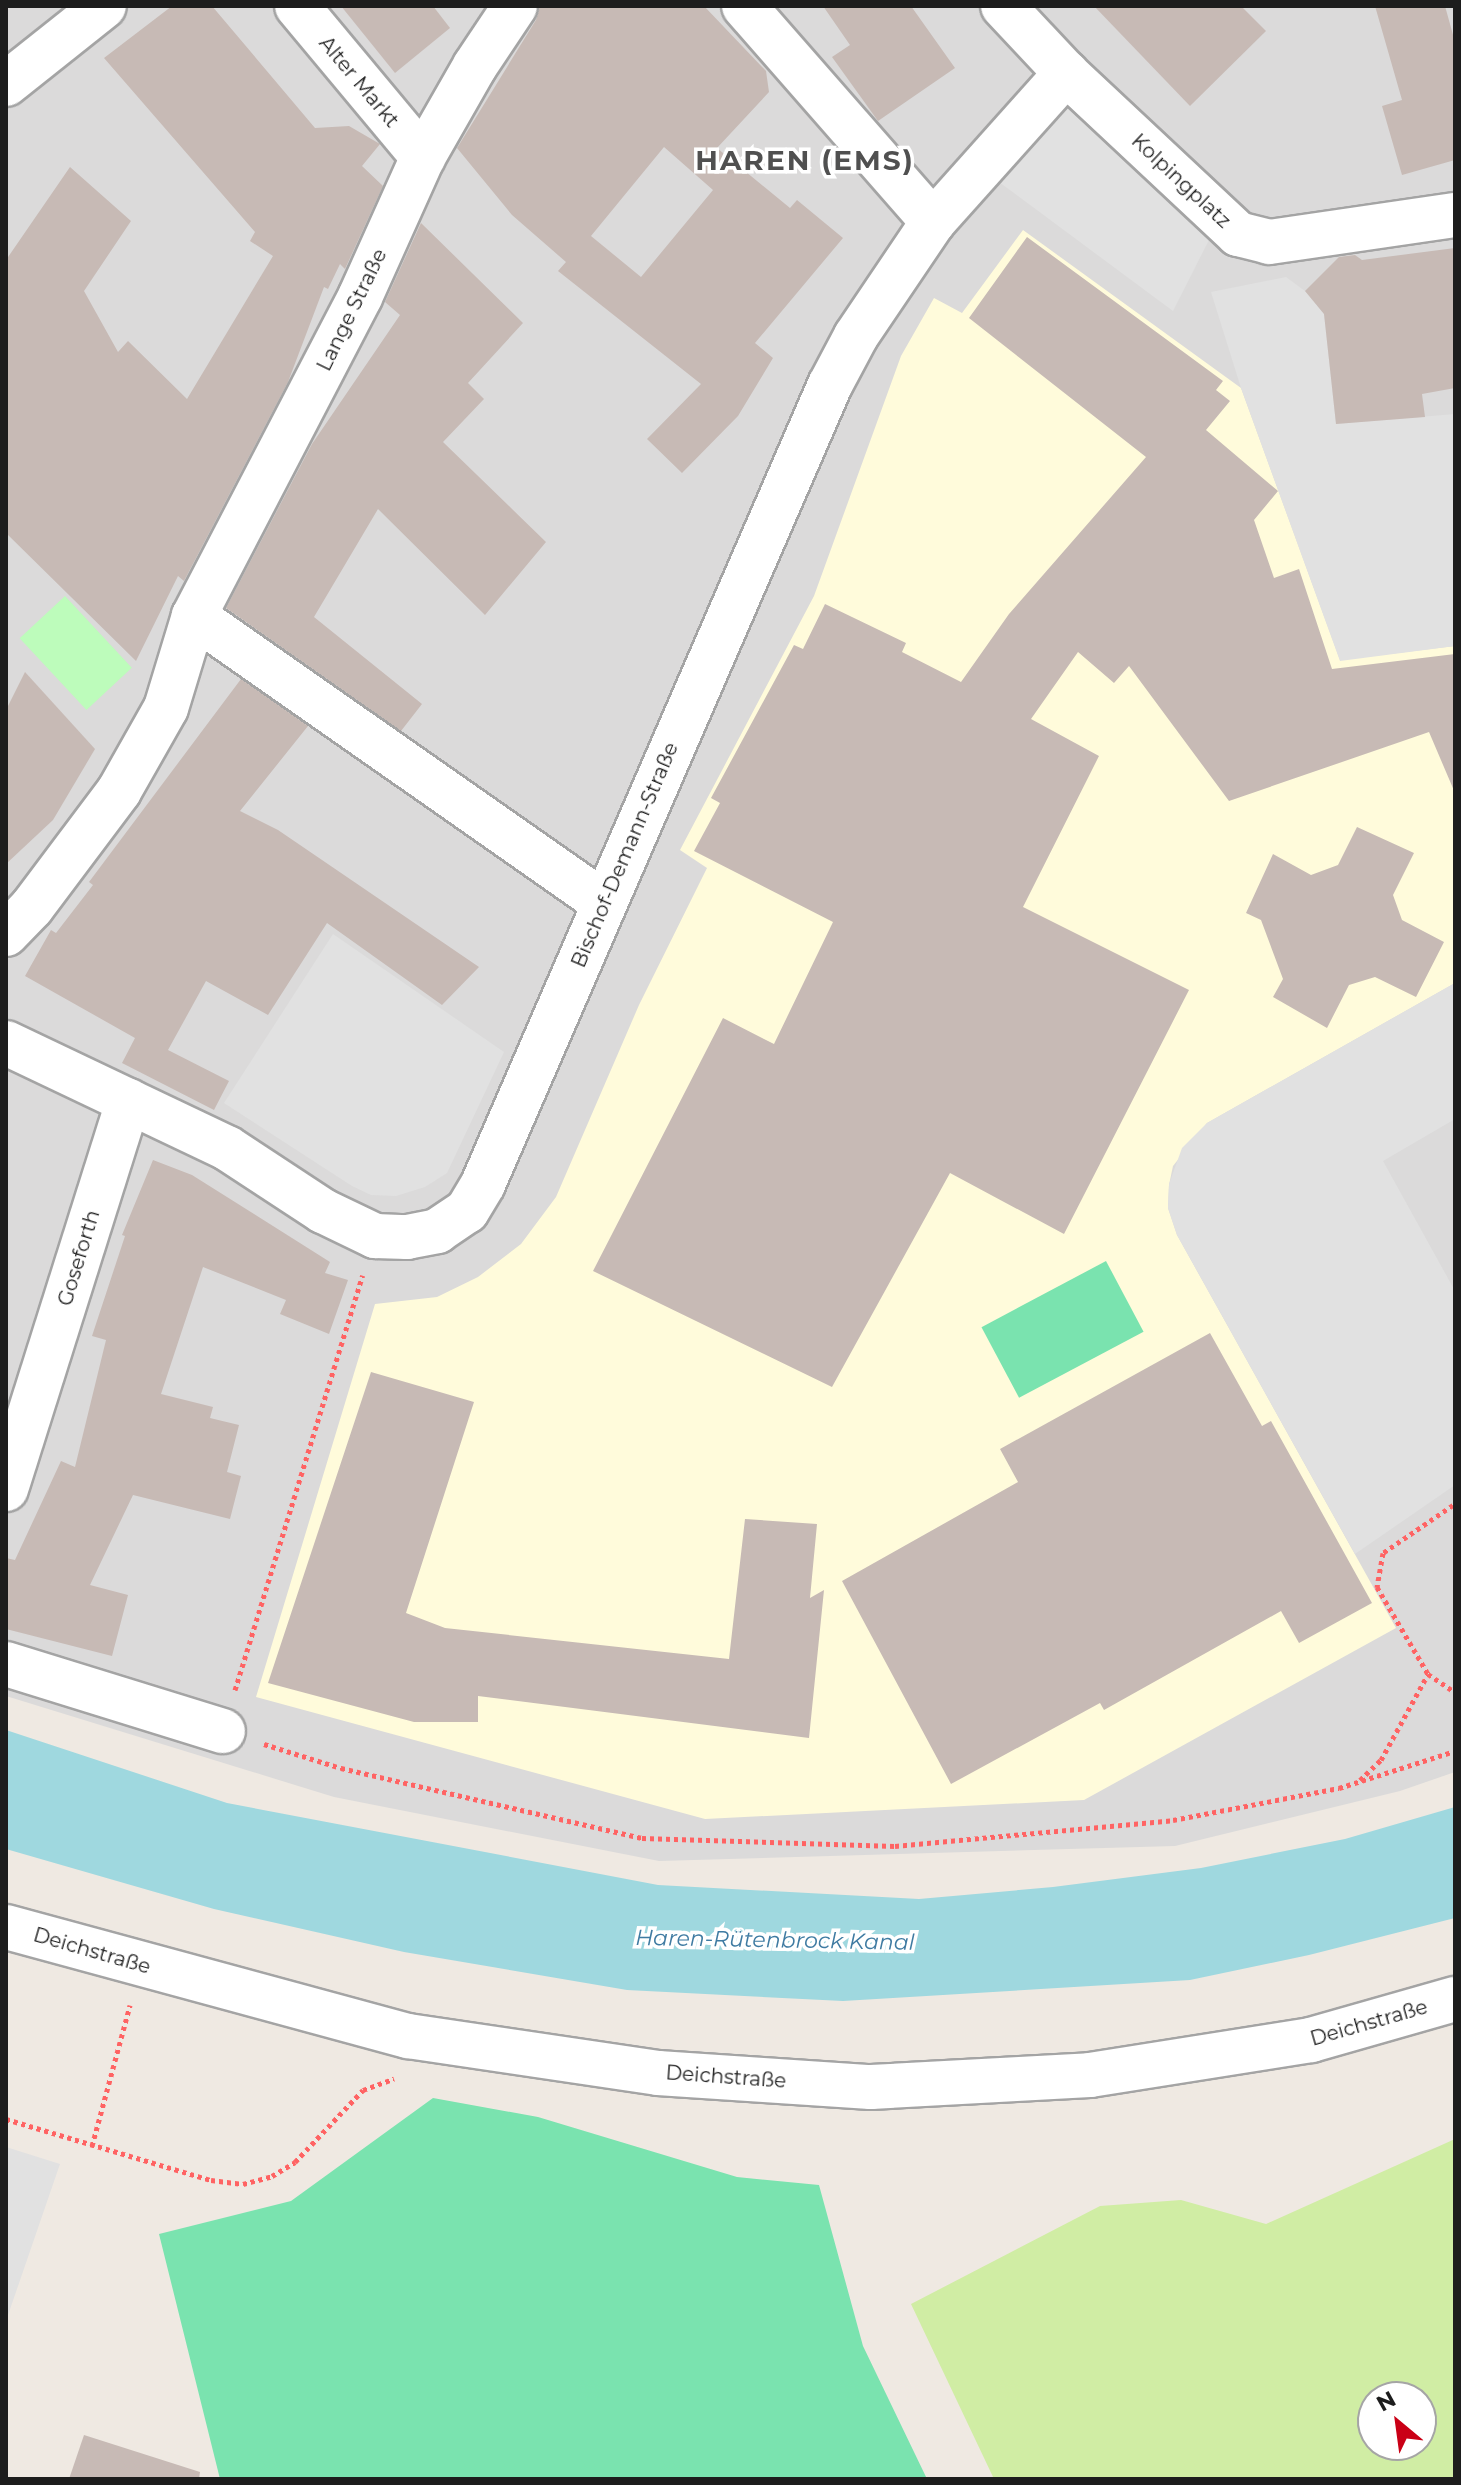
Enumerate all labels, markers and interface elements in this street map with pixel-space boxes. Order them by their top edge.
street label: Alter Markt [314,32,404,132]
street label: Kolpingplatz [1126,129,1236,233]
district label: HAREN (EMS) [695,143,915,177]
street label: Lange Straße [312,245,392,375]
street label: Bischof-Demann-Straße [567,739,683,971]
street label: Goseforth [53,1207,105,1309]
street label: Deichstraße [31,1923,153,1979]
water label: Haren-Rütenbrock Kanal [635,1924,915,1956]
street label: Deichstraße [1308,1995,1430,2051]
street label: Deichstraße [665,2061,787,2093]
north arrow [1357,2381,1437,2461]
text: N [1372,2385,1400,2417]

